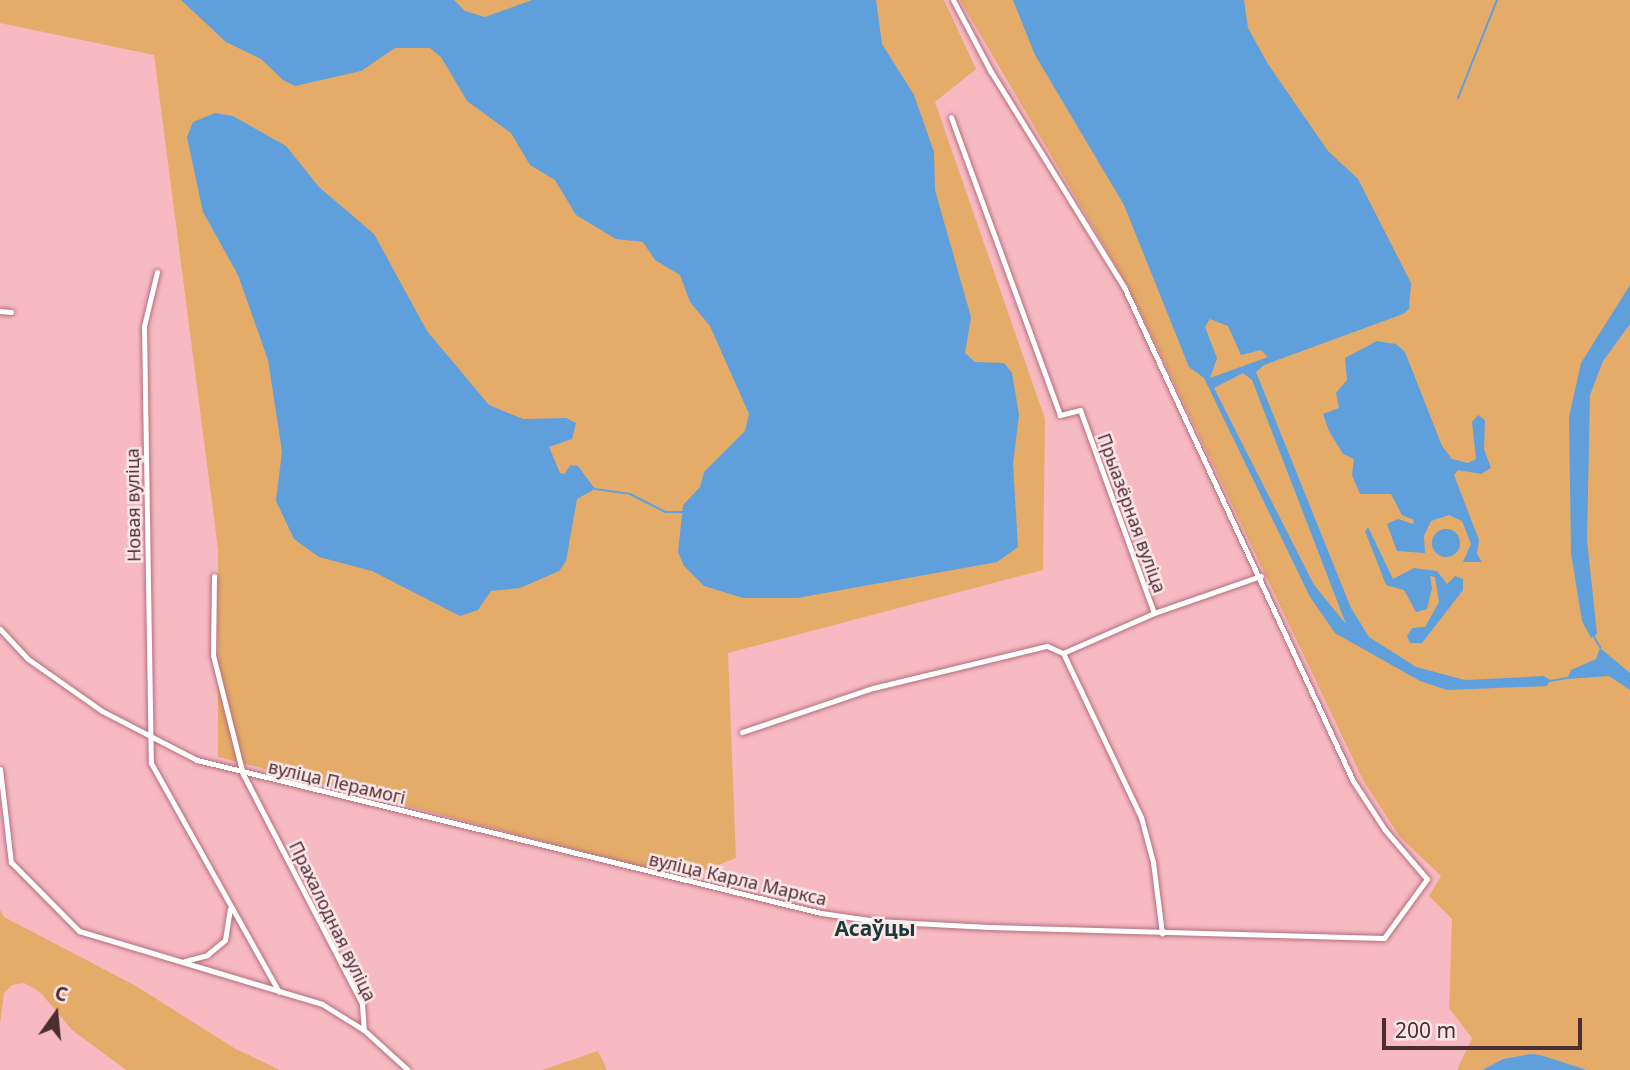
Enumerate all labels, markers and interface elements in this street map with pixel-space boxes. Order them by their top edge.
street label: Прыазёрная вуліца [1093,430,1171,596]
street label: Новая вуліца [121,448,145,562]
street label: вуліца Перамогі [266,756,408,808]
street label: Прахалодная вуліца [285,838,381,1004]
street label: вуліца Карла Маркса [647,848,829,910]
district label: Асаўцы [834,915,916,941]
north arrow [21,979,91,1049]
text: С [52,980,71,1008]
scale bar [1385,1004,1584,1048]
text: 200 m [1395,1016,1456,1044]

